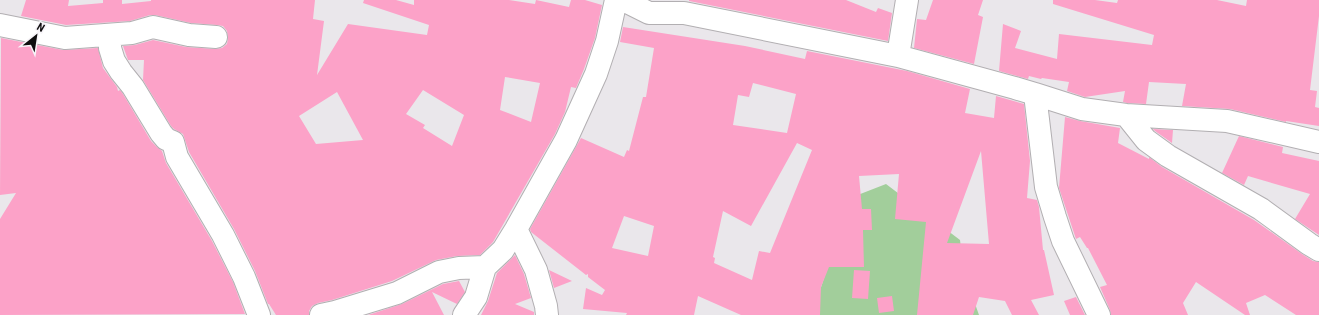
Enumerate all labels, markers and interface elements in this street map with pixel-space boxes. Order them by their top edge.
north arrow [16,16,56,56]
text: N [35,20,47,35]

